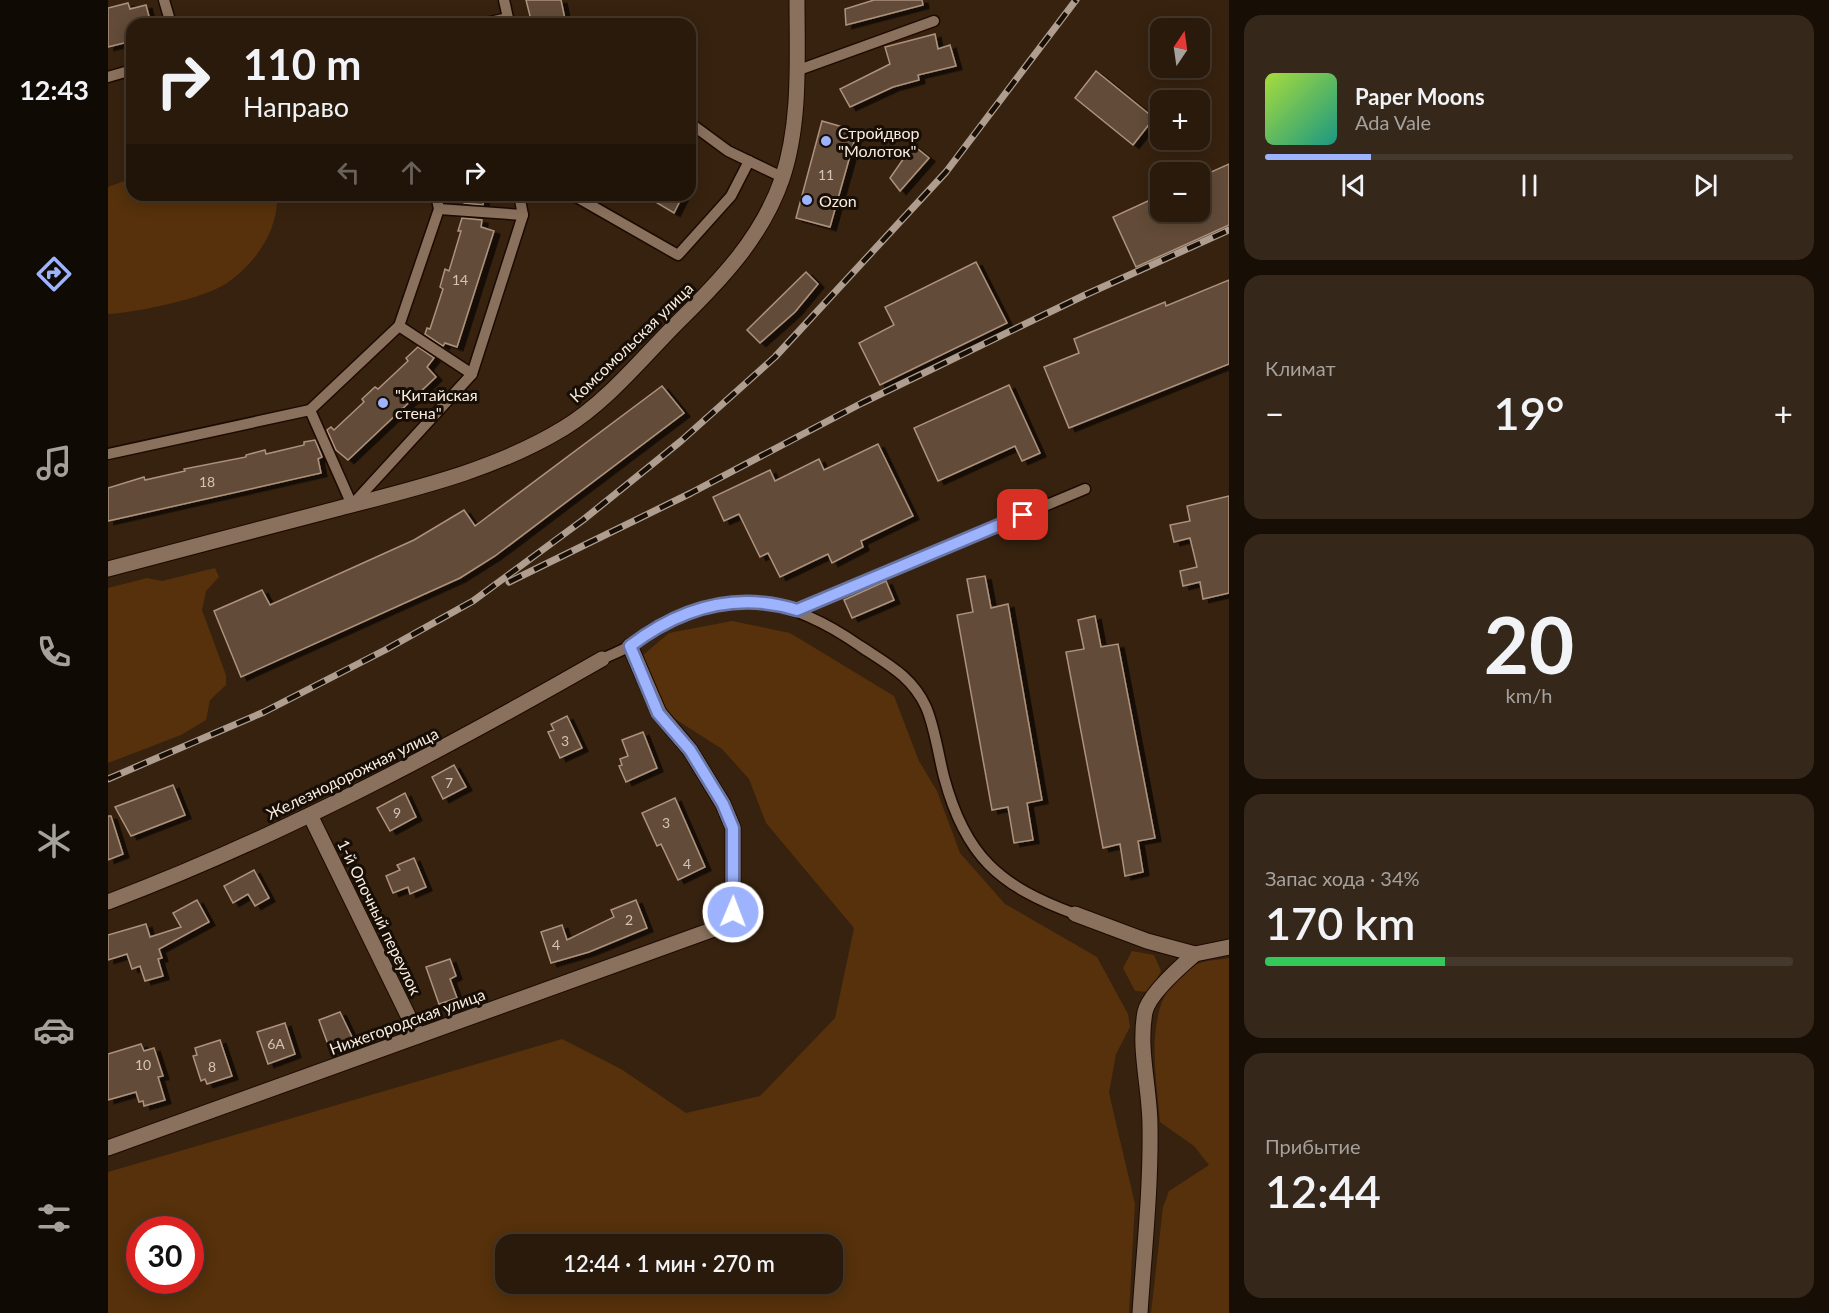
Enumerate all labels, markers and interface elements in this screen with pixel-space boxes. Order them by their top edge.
north arrow [1150,18,1210,78]
map controls [1150,18,1210,222]
text: 110 m [243,39,361,89]
icon: right [144,42,222,120]
text: 12:43 [19,73,89,106]
text: Paper Moons [1355,83,1485,110]
text: Направо [243,90,349,123]
button: + [1150,90,1210,150]
text: Ada Vale [1355,110,1431,134]
place label: Стройдвор "Молоток" [838,123,920,160]
marker: Стройдвор "Молоток" [819,134,833,148]
icon: left [332,156,365,189]
icon: ahead [395,156,428,189]
icon: right [458,156,491,189]
button: − [1150,162,1210,222]
house number: 11 [818,166,834,183]
icon: previous [1337,169,1370,202]
icon: pause [1513,169,1546,202]
icon: next [1689,169,1722,202]
place label: Ozon [819,191,857,210]
marker: Ozon [800,193,814,207]
icon: directions [33,253,75,295]
house number: 14 [452,271,468,288]
street label: Комсомольская улица [566,278,696,406]
text: Климат [1265,356,1336,380]
place label: "Китайская стена" [395,385,478,422]
text: 19° [1494,386,1564,440]
text: − [1265,393,1284,433]
text: + [1774,393,1793,433]
marker: "Китайская стена" [376,396,390,410]
icon: music [33,442,75,484]
house number: 18 [199,473,215,490]
pin [997,489,1048,540]
icon: arrive [1006,498,1039,531]
text: 20 [1484,597,1574,691]
icon: phone [33,631,75,673]
text: km/h [1506,683,1552,707]
street label: Железнодорожная улица [263,723,441,823]
house number: 3 [561,732,569,749]
house number: 7 [445,774,453,791]
house number: 9 [393,804,401,821]
house number: 3 [662,814,670,831]
icon: climate [33,820,75,862]
street label: 1-й Опочный переулок [334,836,426,998]
house number: 4 [683,855,691,872]
text: Запас хода · 34% [1265,866,1420,890]
position arrow [701,880,765,944]
text: 170 km [1265,896,1415,950]
house number: 2 [625,911,633,928]
house number: 4 [552,936,560,953]
street label: Нижегородская улица [327,984,487,1058]
icon: car [33,1009,75,1051]
house number: 6А [267,1035,285,1052]
house number: 10 [135,1056,151,1073]
house number: 8 [208,1058,216,1075]
text: Прибытие [1265,1134,1361,1158]
text: 12:44 [1265,1164,1381,1218]
icon: filters [33,1197,75,1239]
speed limit sign: 30 [126,1216,204,1294]
text: 12:44 · 1 мин · 270 m [563,1250,775,1277]

